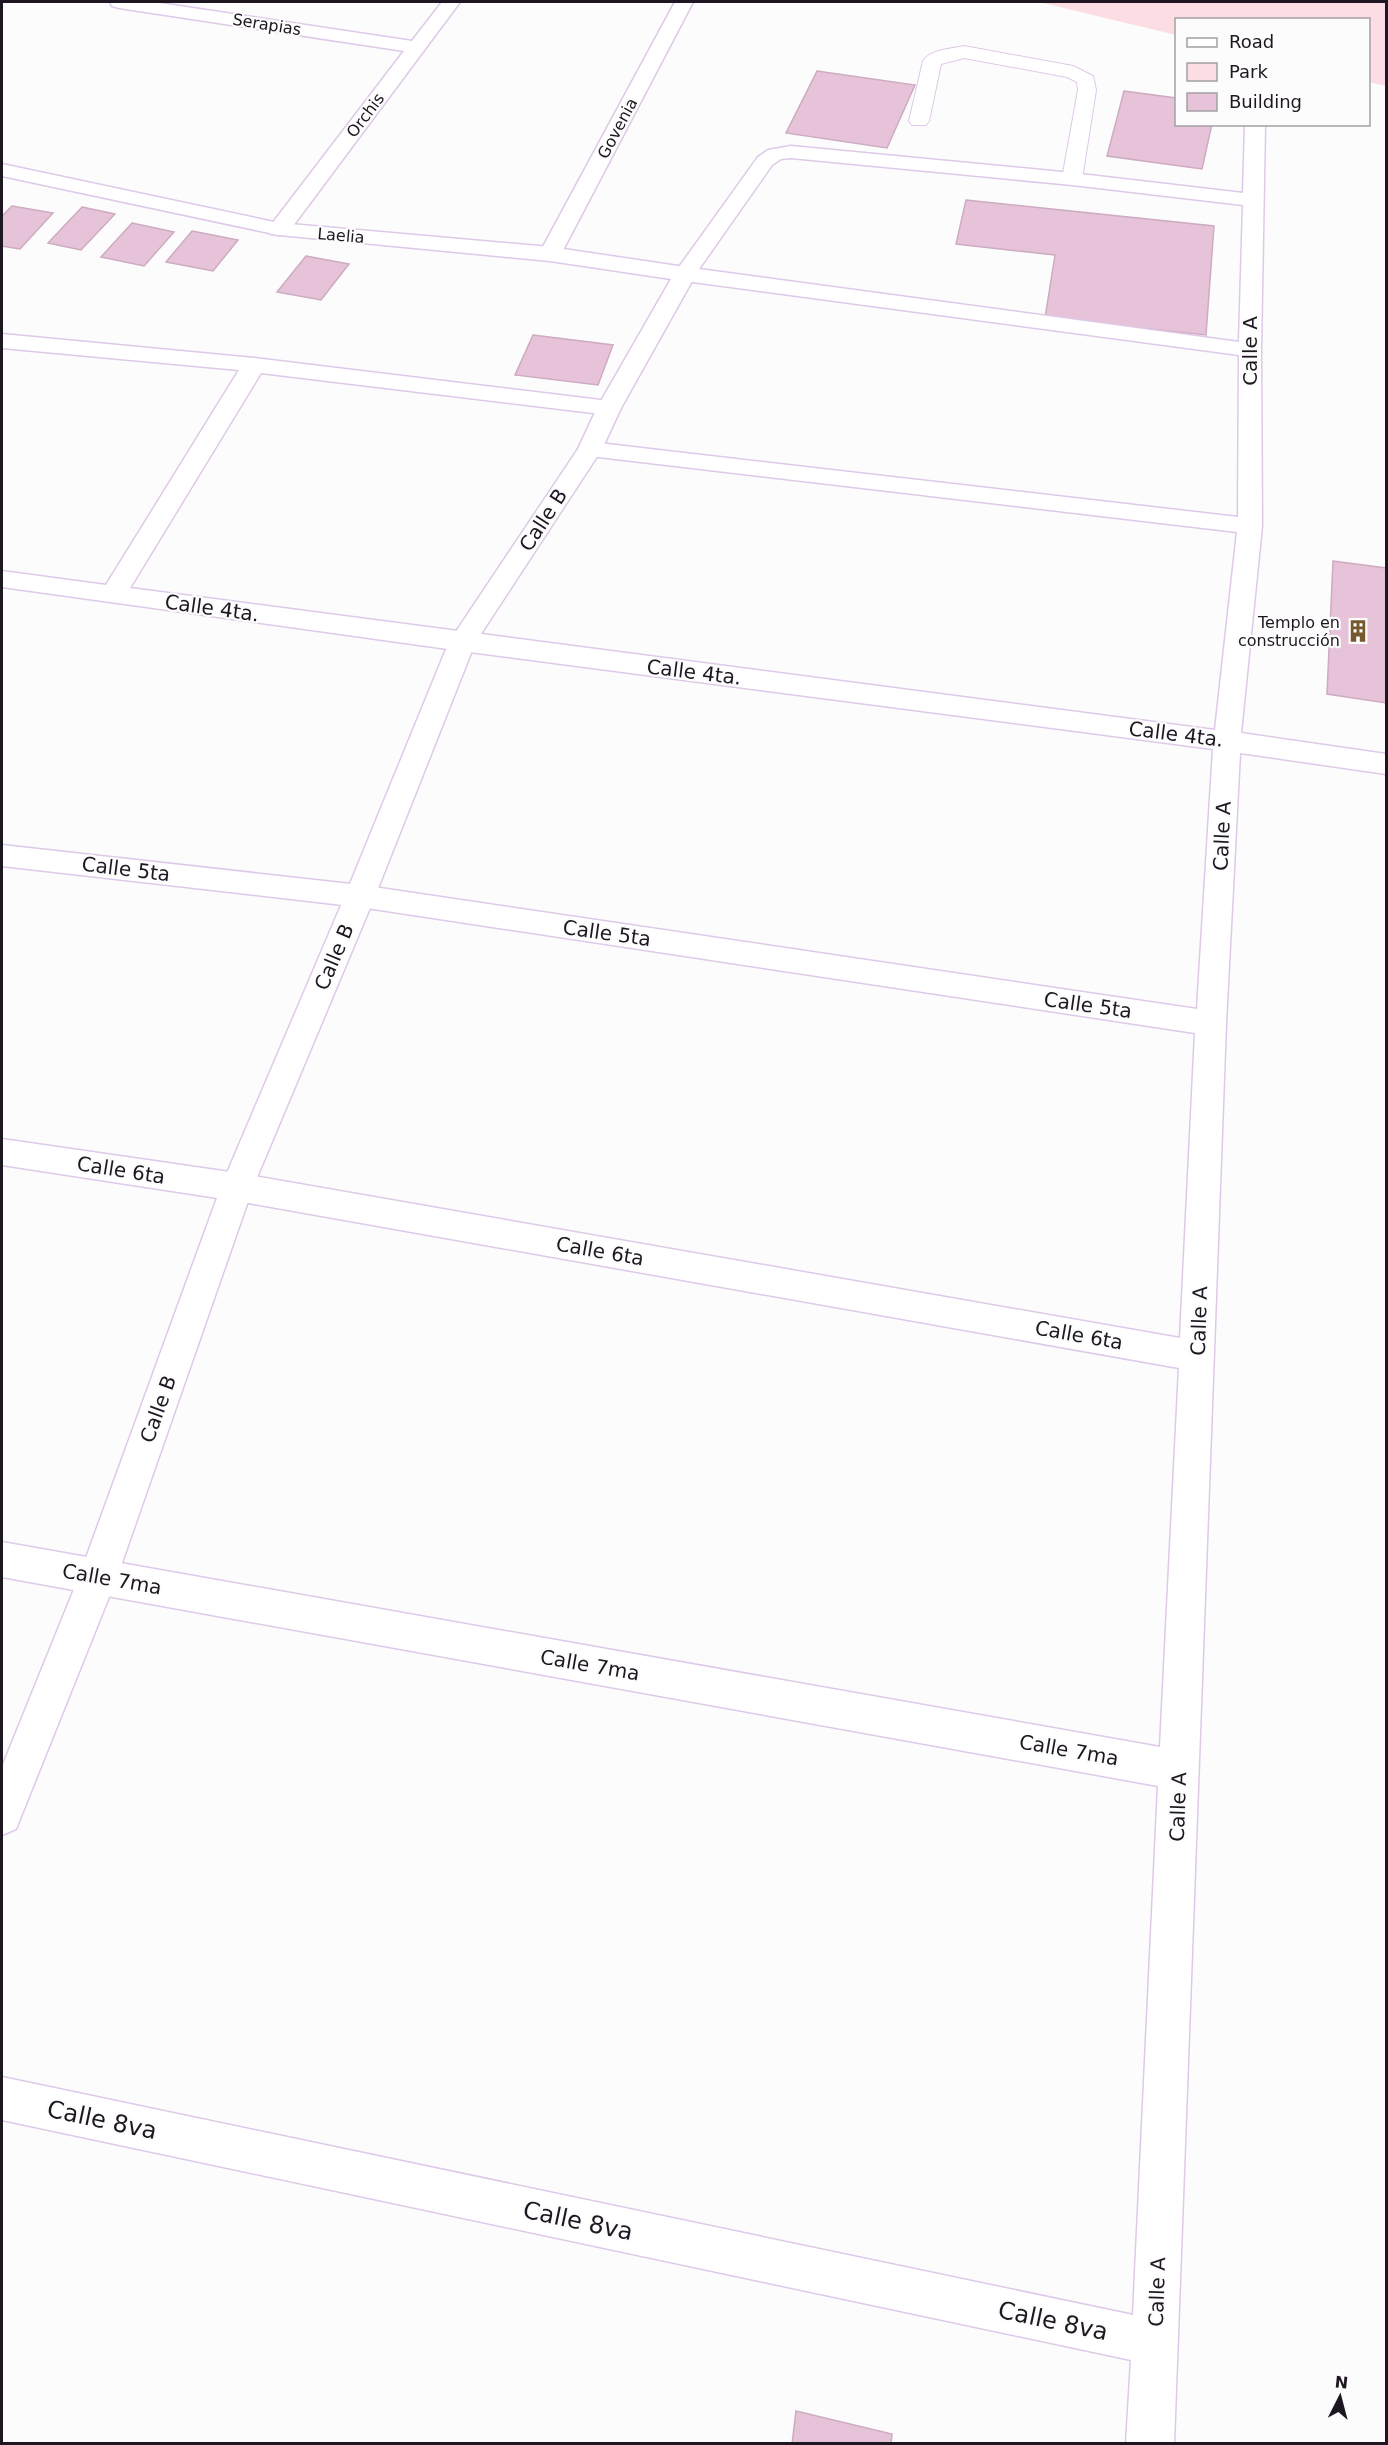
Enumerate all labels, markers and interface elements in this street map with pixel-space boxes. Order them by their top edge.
street label: Serapias [231,10,303,39]
legend [1175,18,1370,126]
text: Road [1229,31,1274,52]
text: Park [1229,61,1268,82]
street label: Orchis [343,89,388,141]
text: Building [1229,91,1302,112]
street label: Govenia [594,95,641,162]
street label: Laelia [317,224,365,247]
street label: Calle A [1238,316,1262,386]
street label: Calle B [514,484,572,556]
street label: Calle 4ta. [163,589,261,627]
place label: Templo en construcción [1238,613,1340,650]
building icon: Templo en construcción [1345,618,1371,644]
street label: Calle 4ta. [645,654,743,690]
street label: Calle 4ta. [1127,716,1225,752]
street label: Calle A [1208,800,1236,871]
street label: Calle 5ta [80,852,172,886]
street label: Calle 5ta [561,915,653,951]
street label: Calle B [309,920,359,994]
street label: Calle 5ta [1042,987,1134,1023]
street label: Calle 6ta [75,1151,167,1189]
street label: Calle 6ta [554,1231,646,1271]
street label: Calle A [1186,1285,1212,1356]
street label: Calle 6ta [1033,1315,1125,1355]
street label: Calle B [135,1372,181,1446]
street label: Calle 7ma [60,1558,164,1600]
street label: Calle 7ma [538,1644,642,1686]
street label: Calle 7ma [1017,1729,1121,1771]
street label: Calle A [1165,1771,1191,1842]
street label: Calle 8va [45,2095,159,2145]
street label: Calle 8va [521,2196,635,2246]
street label: Calle A [1144,2256,1170,2327]
street label: Calle 8va [996,2296,1110,2346]
north arrow [1310,2367,1370,2427]
text: N [1334,2372,1349,2393]

